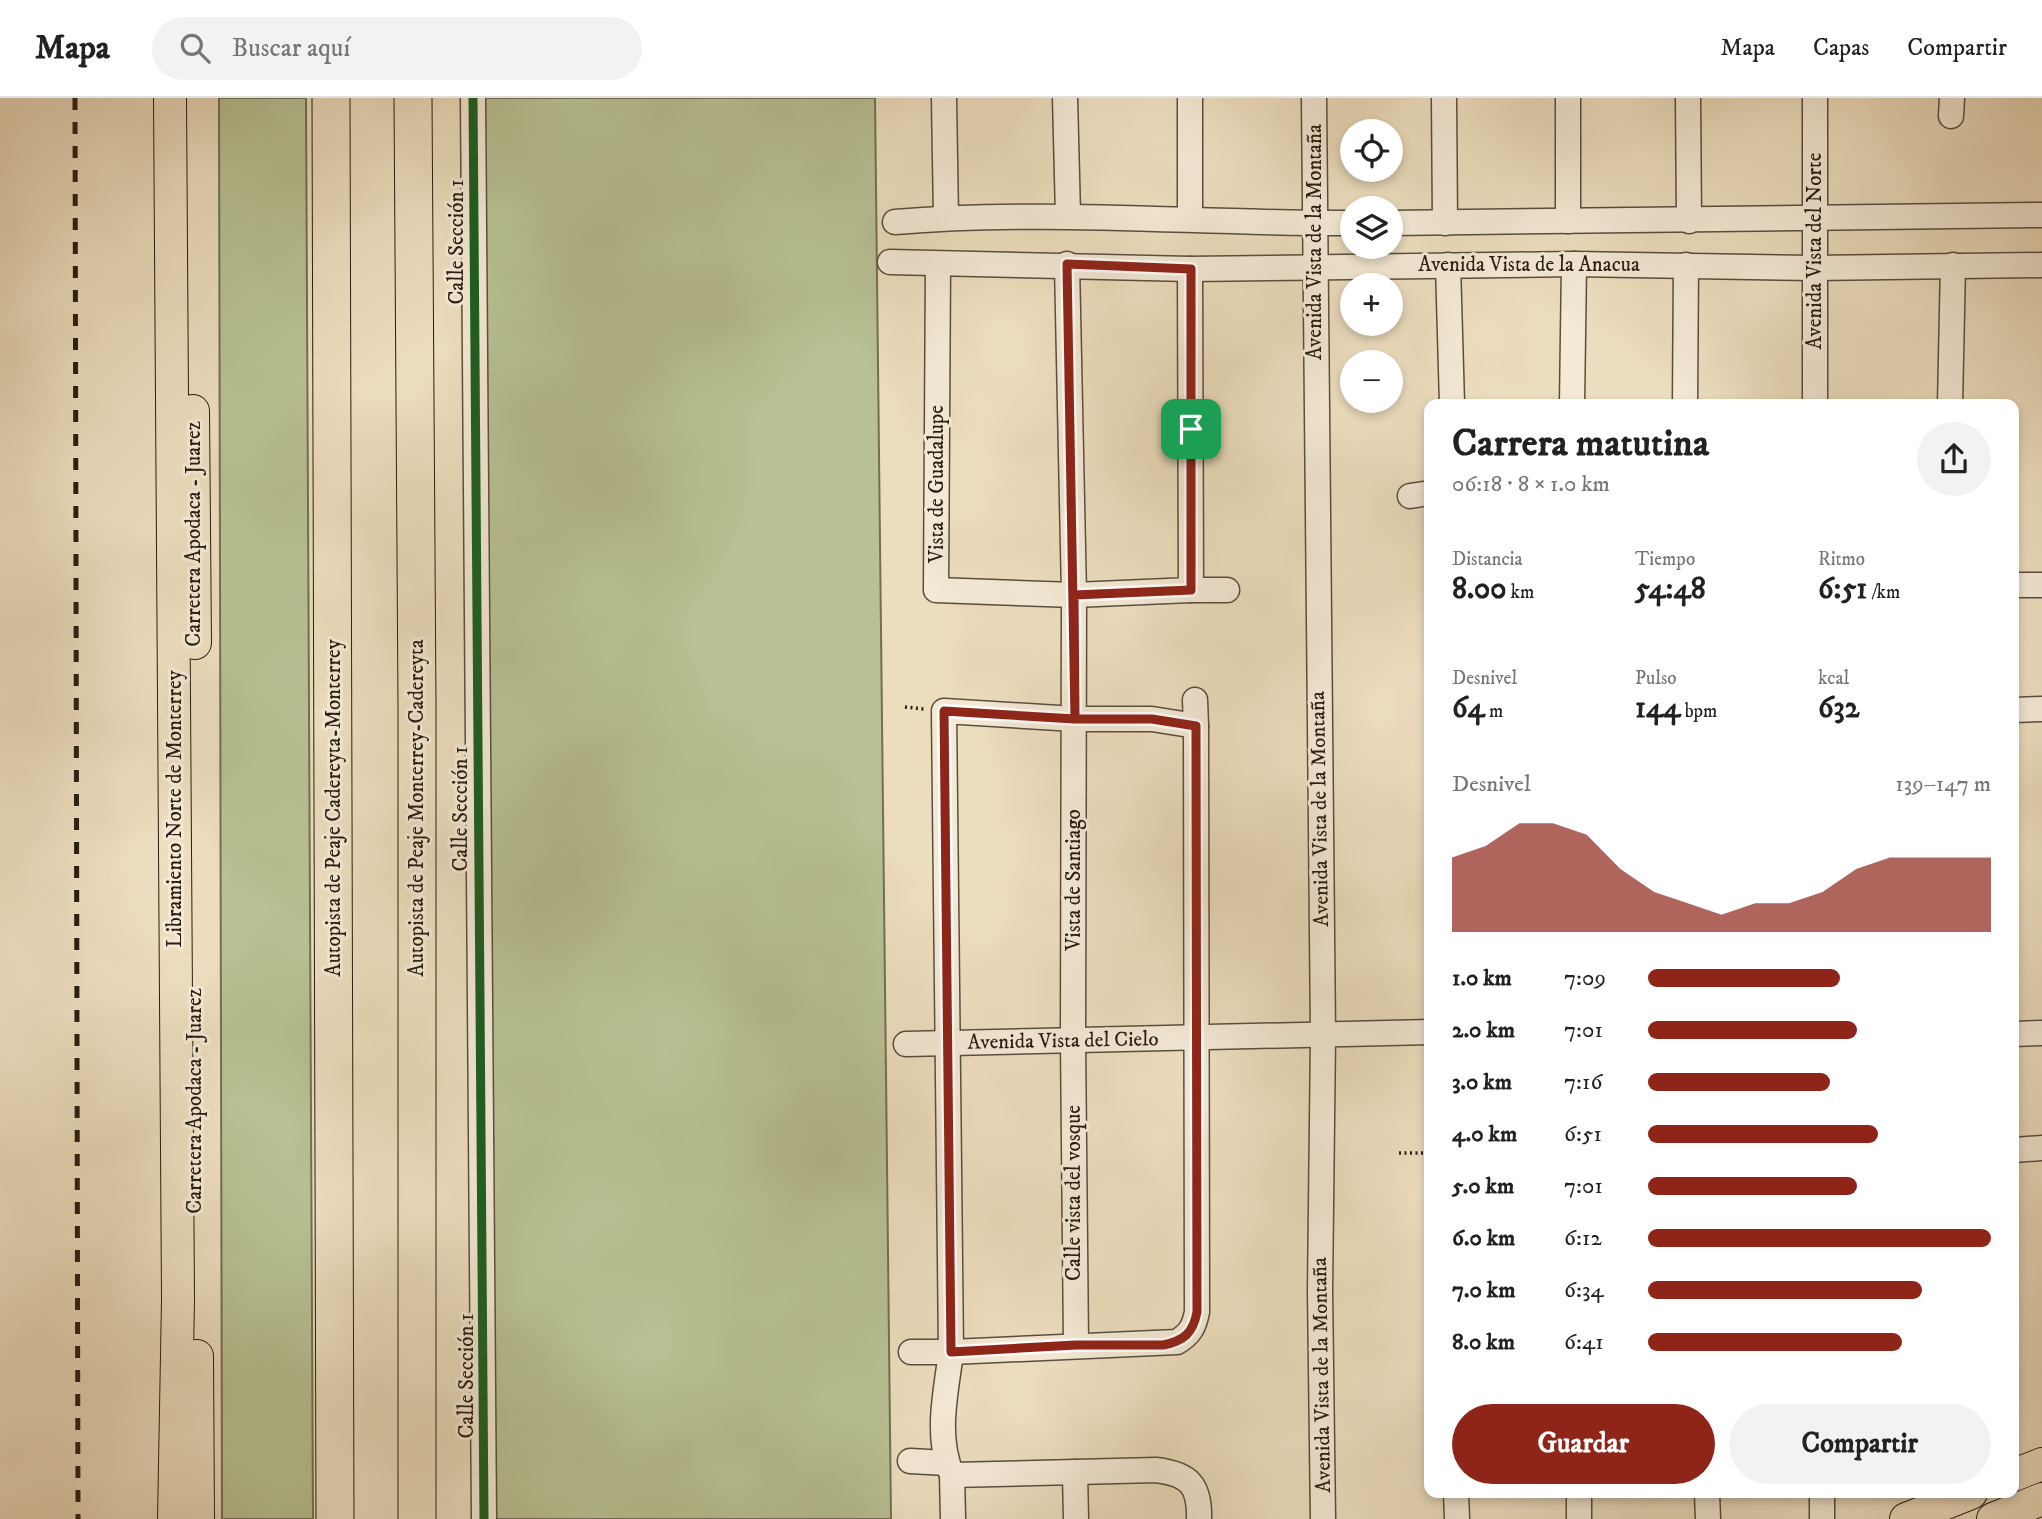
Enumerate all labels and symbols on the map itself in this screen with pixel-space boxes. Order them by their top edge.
street label: Avenida Vista de la Montaña [1302,124,1328,360]
street label: Avenida Vista del Norte [1802,152,1828,350]
street label: Calle Sección 1 [444,179,470,305]
street label: Avenida Vista de la Anacua [1418,252,1640,278]
pin [1161,399,1221,459]
street label: Vista de Guadalupe [924,405,950,564]
street label: Carretera Apodaca - Juarez [181,421,207,647]
street label: Autopista de Peaje Cadereyta-Monterrey [321,638,347,977]
street label: Autopista de Peaje Monterrey-Cadereyta [404,639,430,977]
street label: Libramiento Norte de Monterrey [162,669,188,948]
street label: Avenida Vista de la Montaña [1305,691,1335,927]
street label: Calle Sección 1 [448,746,474,872]
street label: Vista de Santiago [1061,809,1087,952]
street label: Carretera Apodaca - Juarez [182,988,208,1214]
street label: Avenida Vista del Cielo [967,1026,1159,1056]
street label: Calle vista del vosque [1061,1105,1087,1281]
street label: Avenida Vista de la Montaña [1307,1257,1337,1493]
street label: Calle Sección 1 [454,1313,480,1439]

